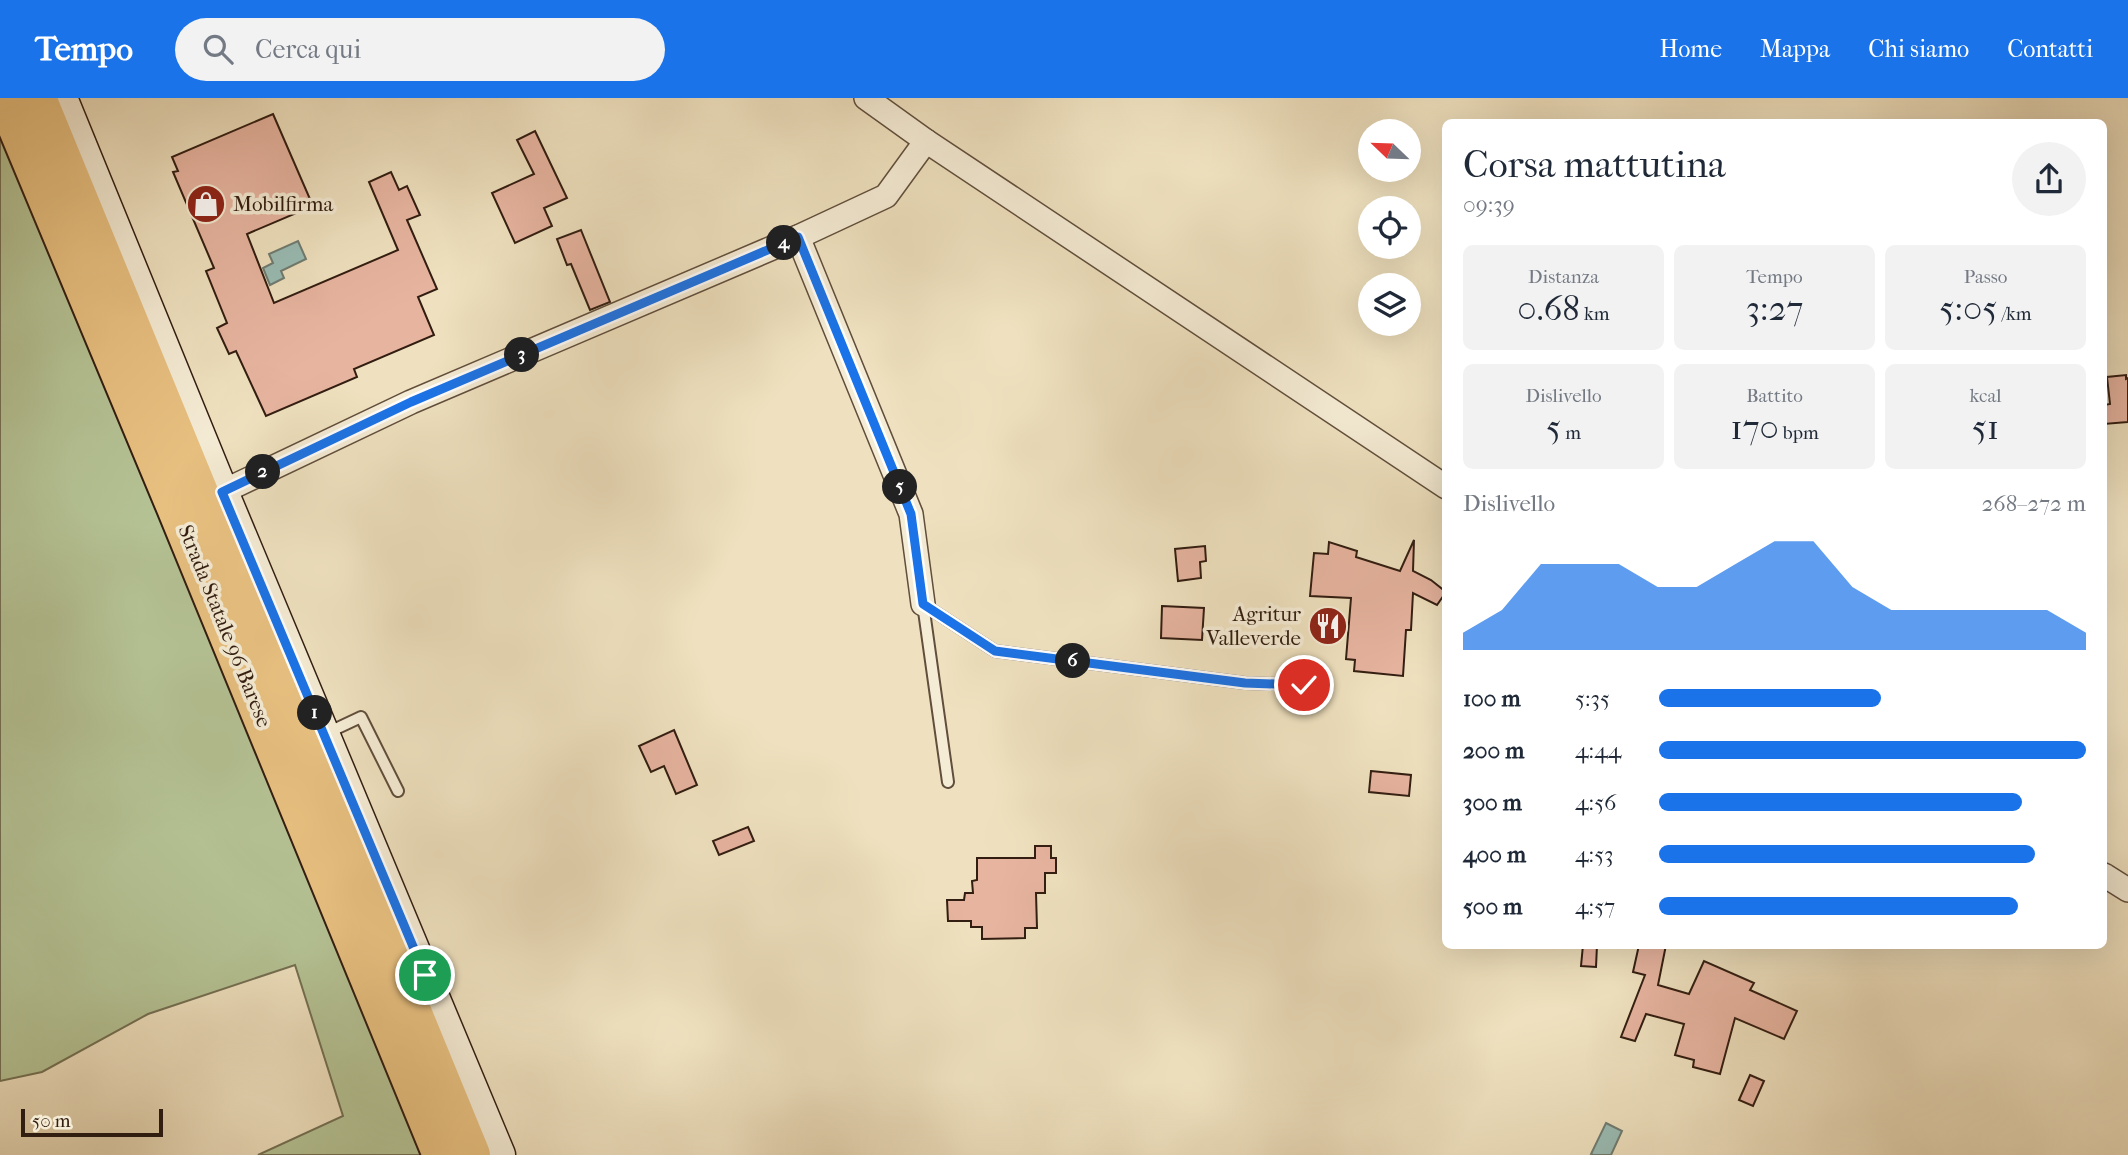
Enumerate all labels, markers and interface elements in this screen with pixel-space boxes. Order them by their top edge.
search box [175,18,665,81]
text: Tempo [35,30,133,69]
icon: search [199,30,237,68]
text: Cerca qui [255,34,361,65]
text: Home [1660,35,1722,63]
text: Mappa [1760,35,1830,63]
text: Chi siamo [1868,35,1969,63]
text: Contatti [2007,35,2093,63]
north arrow [1358,119,1421,182]
map controls [1358,119,1421,336]
text: Corsa mattutina [1463,142,1726,187]
button: share [2012,142,2086,216]
shop icon: Mobilfirma [185,183,227,225]
text: 09:39 [1463,191,1515,218]
place label: Mobilfirma [233,192,334,216]
button: locate [1358,196,1421,259]
pin: 4 [766,226,802,260]
text: 4 [778,231,789,253]
text: Distanza [1528,266,1599,288]
text: Tempo [1746,266,1803,288]
text: Passo [1964,266,2007,288]
button: layers [1358,273,1421,336]
text: 0.68 [1517,288,1580,329]
text: 3:27 [1746,288,1803,329]
text: 5:05 [1939,288,1997,329]
text: km [1580,303,1610,325]
text: /km [1997,303,2032,325]
pin: 3 [504,338,540,372]
text: 3 [518,343,525,365]
text: Dislivello [1525,385,1602,407]
text: Battito [1746,385,1803,407]
text: kcal [1970,385,2001,407]
text: 5 [1546,407,1561,448]
text: 170 [1730,407,1779,448]
text: 51 [1972,407,1999,448]
text: m [1561,422,1581,444]
text: bpm [1779,422,1819,444]
pin: 2 [246,454,280,490]
text: 2 [258,460,267,482]
pin: 5 [883,470,918,504]
text: 5 [895,475,904,497]
text: Dislivello [1463,490,1555,517]
text: 268–272 m [1981,490,2086,517]
street label: Strada Statale 96 Barese [173,521,277,731]
place label: Agritur Valleverde [1205,602,1301,650]
restaurant icon: Agritur Valleverde [1307,605,1349,647]
pin: 6 [1056,644,1090,678]
text: 6 [1067,649,1078,671]
pin [1274,655,1334,715]
icon: check [1285,666,1323,704]
text: 100 m [1463,685,1521,712]
text: 5:35 [1575,685,1610,712]
pin: 1 [298,696,332,730]
text: 1 [311,701,318,723]
text: 200 m [1463,737,1524,764]
text: 4:44 [1575,737,1621,764]
text: 300 m [1463,789,1522,816]
text: 4:56 [1575,789,1617,816]
text: 400 m [1463,841,1526,868]
text: 4:53 [1575,841,1614,868]
text: 500 m [1463,893,1522,920]
text: 4:57 [1575,893,1615,920]
pin [395,945,455,1005]
icon: arrive [406,956,444,994]
scale bar [21,1106,163,1138]
text: 50 m [32,1110,71,1132]

